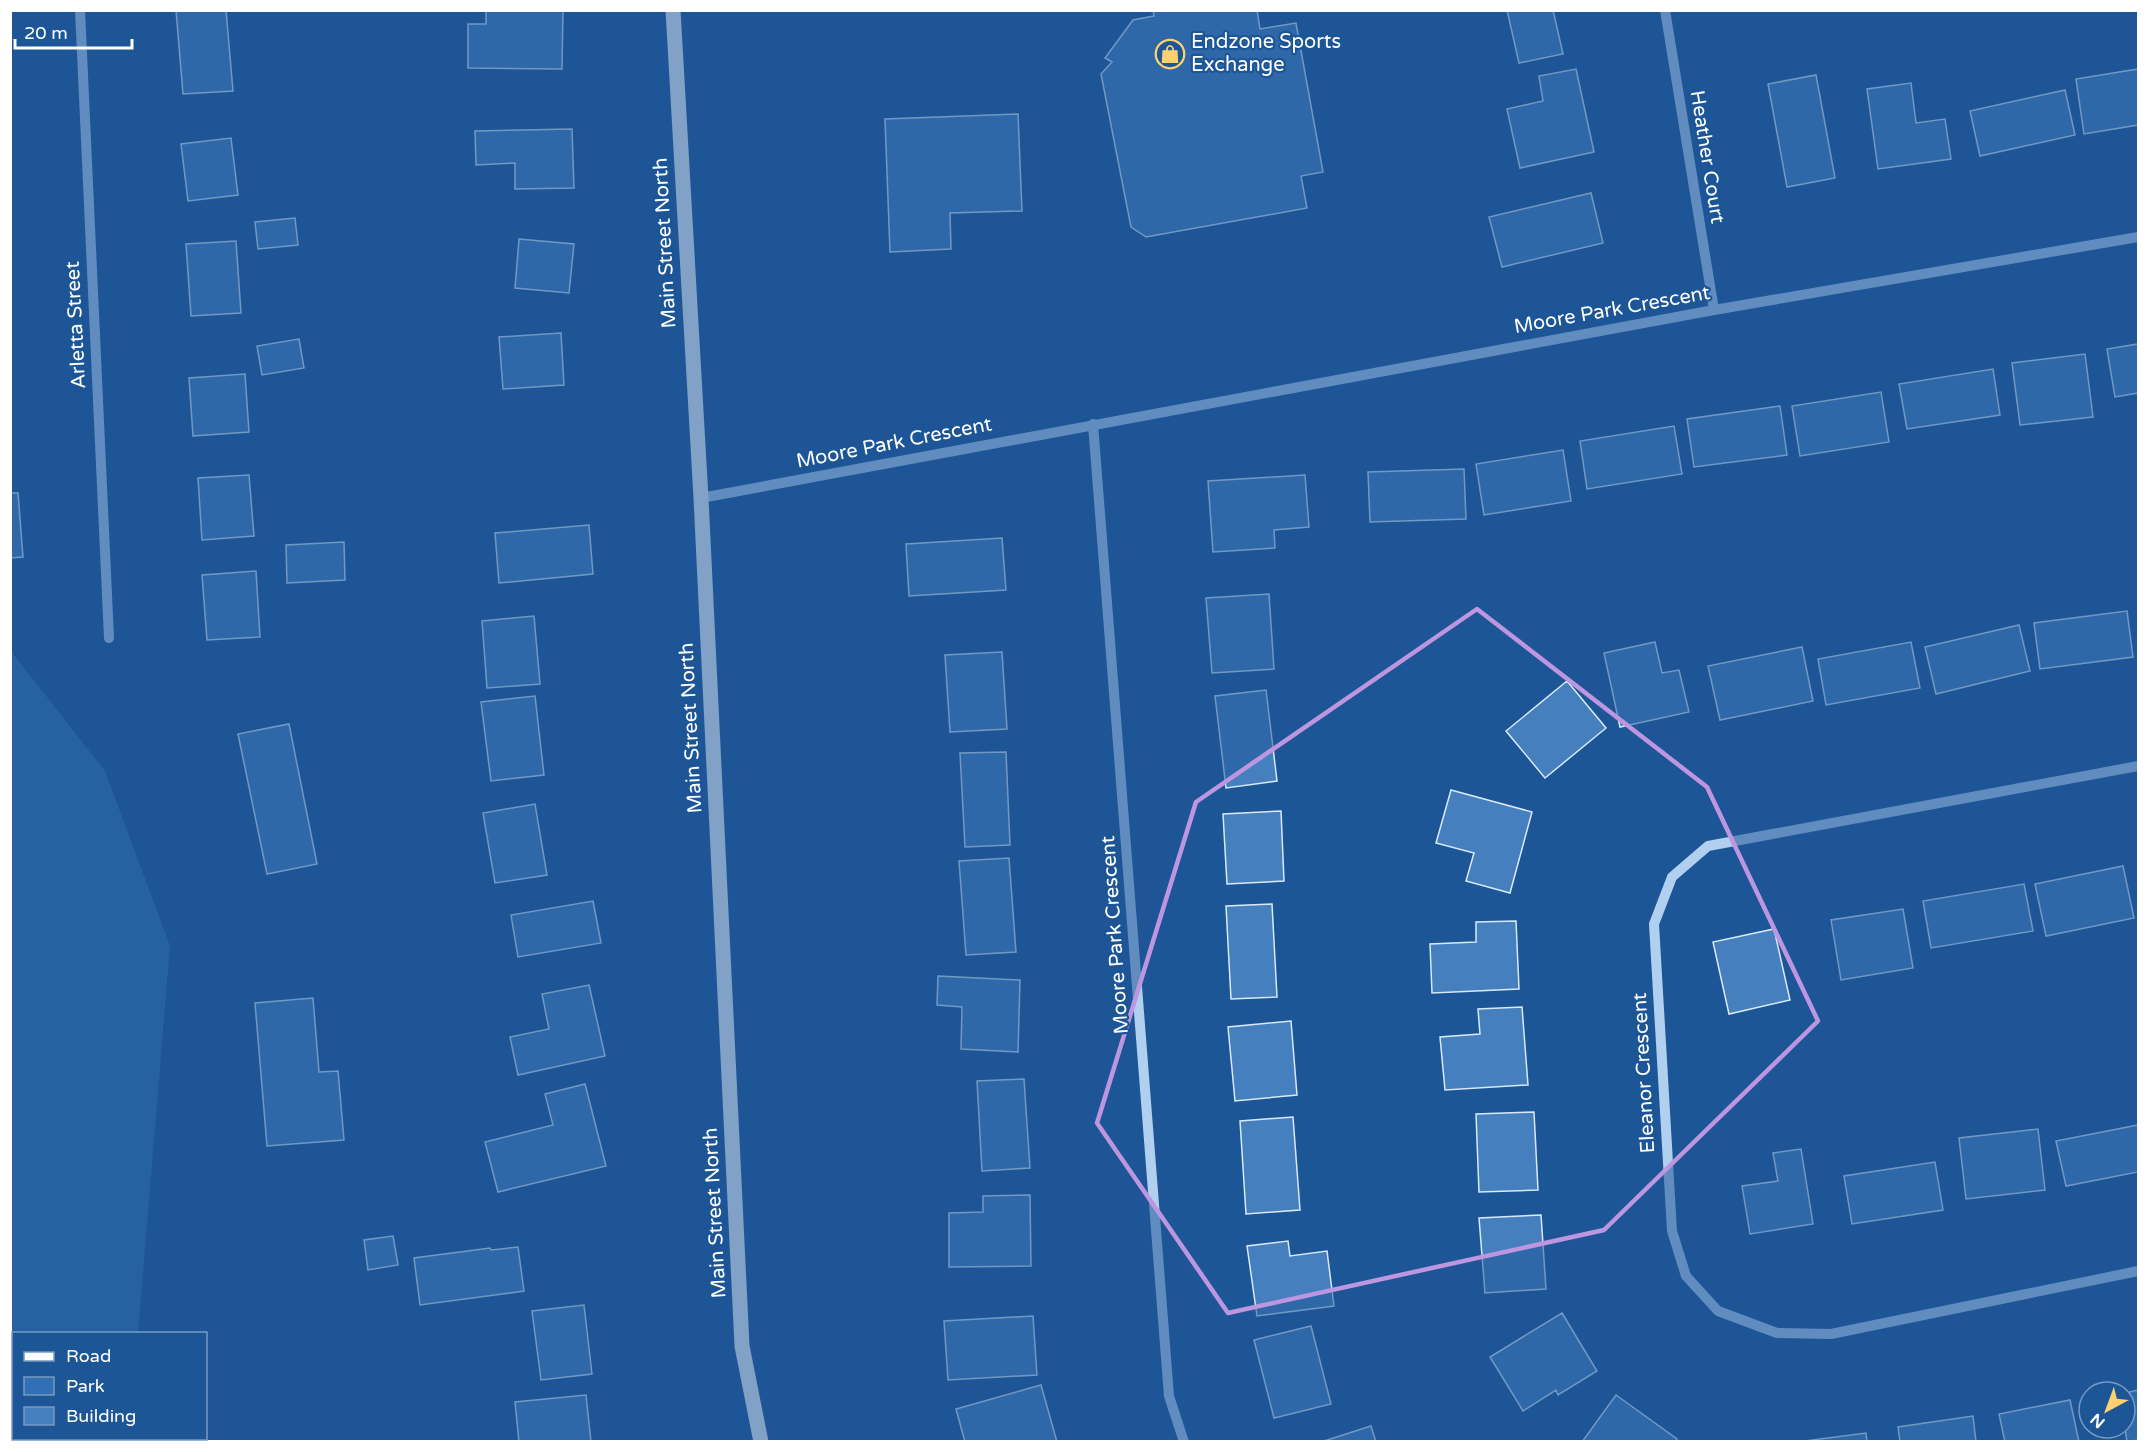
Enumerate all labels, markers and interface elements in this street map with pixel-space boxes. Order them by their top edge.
scale bar [15,12,132,50]
text: 20 m [24,22,68,44]
place label: Endzone Sports Exchange [1191,30,1341,77]
shop icon: Endzone Sports Exchange [1154,38,1186,70]
street label: Heather Court [1685,89,1729,226]
street label: Main Street North [649,157,681,329]
street label: Arletta Street [61,260,91,389]
street label: Moore Park Crescent [1512,281,1712,339]
street label: Moore Park Crescent [794,412,994,474]
street label: Main Street North [675,642,707,814]
street label: Moore Park Crescent [1096,835,1134,1035]
street label: Eleanor Crescent [1628,992,1660,1154]
street label: Main Street North [699,1127,731,1299]
legend [12,1332,207,1440]
text: Road [66,1345,111,1367]
text: Park [66,1375,105,1397]
north arrow [2077,1380,2137,1440]
text: Building [66,1405,136,1427]
text: N [2086,1409,2109,1432]

